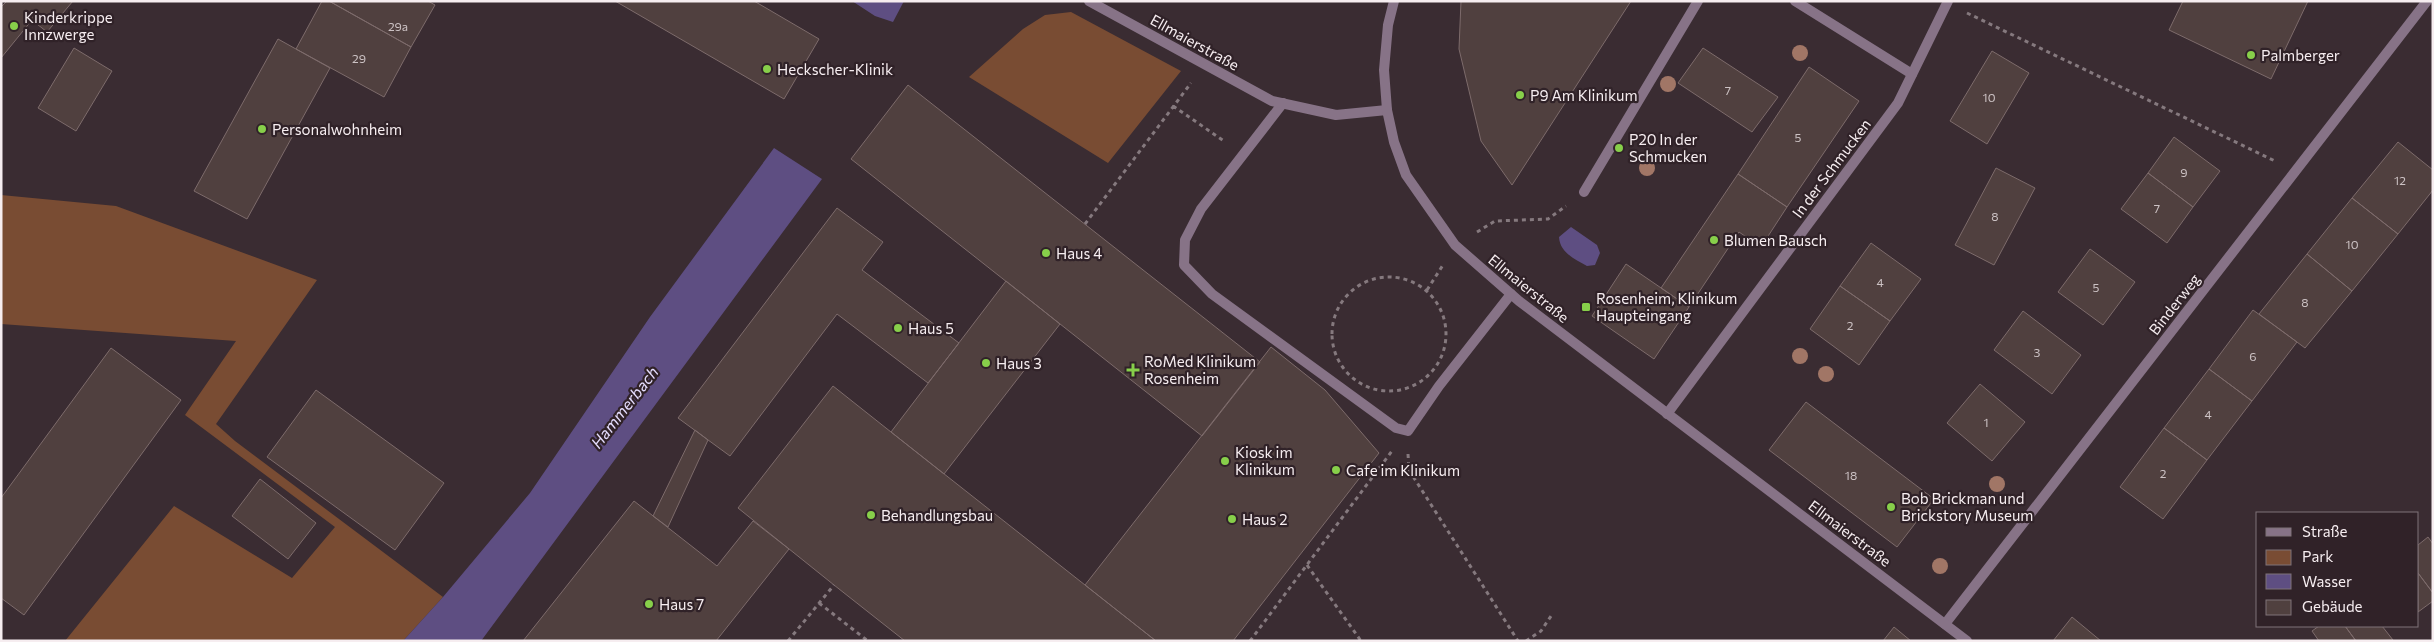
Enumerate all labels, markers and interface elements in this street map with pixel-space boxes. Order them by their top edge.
place label: Kinderkrippe Innzwerge [24,8,113,43]
street label: Ellmaierstraße [1148,10,1243,74]
house number: 29a [388,19,408,33]
marker: Kinderkrippe Innzwerge [8,20,20,32]
place label: Palmberger [2261,46,2340,64]
marker: Palmberger [2245,49,2257,61]
house number: 29 [352,51,366,65]
place label: Heckscher-Klinik [777,60,893,78]
marker: Heckscher-Klinik [761,63,773,75]
house number: 7 [1725,83,1731,97]
place label: P9 Am Klinikum [1530,86,1637,104]
marker: P9 Am Klinikum [1514,89,1526,101]
house number: 10 [1983,90,1996,104]
street label: In der Schmucken [1788,115,1874,221]
place label: Personalwohnheim [272,120,402,138]
marker: Personalwohnheim [256,123,268,135]
place label: P20 In der Schmucken [1629,130,1707,165]
house number: 5 [1795,130,1802,144]
marker: P20 In der Schmucken [1613,142,1625,154]
house number: 9 [2180,165,2188,179]
house number: 12 [2394,173,2406,187]
house number: 7 [2154,201,2160,215]
house number: 8 [1991,209,1999,223]
place label: Blumen Bausch [1724,231,1827,249]
marker: Blumen Bausch [1708,234,1720,246]
house number: 10 [2346,237,2359,251]
place label: Haus 4 [1056,244,1102,262]
marker: Haus 4 [1040,247,1052,259]
street label: Ellmaierstraße [1485,250,1573,326]
street label: Binderweg [2145,270,2203,338]
house number: 4 [1876,275,1884,289]
house number: 5 [2093,280,2100,294]
place label: Rosenheim, Klinikum Haupteingang [1596,289,1737,324]
house number: 8 [2301,295,2309,309]
marker: Rosenheim, Klinikum Haupteingang [1580,301,1592,313]
house number: 2 [1847,318,1854,332]
place label: Haus 5 [908,319,954,337]
marker: Haus 5 [892,322,904,334]
house number: 3 [2034,345,2041,359]
house number: 6 [2249,349,2257,363]
place label: RoMed Klinikum Rosenheim [1144,352,1256,387]
place label: Haus 3 [996,354,1042,372]
marker: Haus 3 [980,357,992,369]
water label: Hammerbach [586,363,662,451]
marker: RoMed Klinikum Rosenheim [1126,363,1140,377]
house number: 4 [2204,407,2212,421]
house number: 1 [1983,415,1989,429]
place label: Kiosk im Klinikum [1235,443,1295,478]
marker: Kiosk im Klinikum [1219,455,1231,467]
place label: Cafe im Klinikum [1346,461,1460,479]
marker: Cafe im Klinikum [1330,464,1342,476]
house number: 2 [2160,466,2167,480]
house number: 18 [1845,468,1857,482]
place label: Bob Brickman und Brickstory Museum [1901,489,2033,524]
street label: Ellmaierstraße [1805,496,1895,570]
marker: Bob Brickman und Brickstory Museum [1885,501,1897,513]
place label: Behandlungsbau [881,506,993,524]
marker: Behandlungsbau [865,509,877,521]
place label: Haus 2 [1242,510,1287,528]
legend [2256,512,2419,627]
marker: Haus 2 [1226,513,1238,525]
text: Straße [2302,522,2348,540]
text: Park [2302,547,2333,565]
text: Wasser [2302,572,2352,590]
place label: Haus 7 [659,595,704,613]
text: Gebäude [2302,597,2363,615]
marker: Haus 7 [643,598,655,610]

